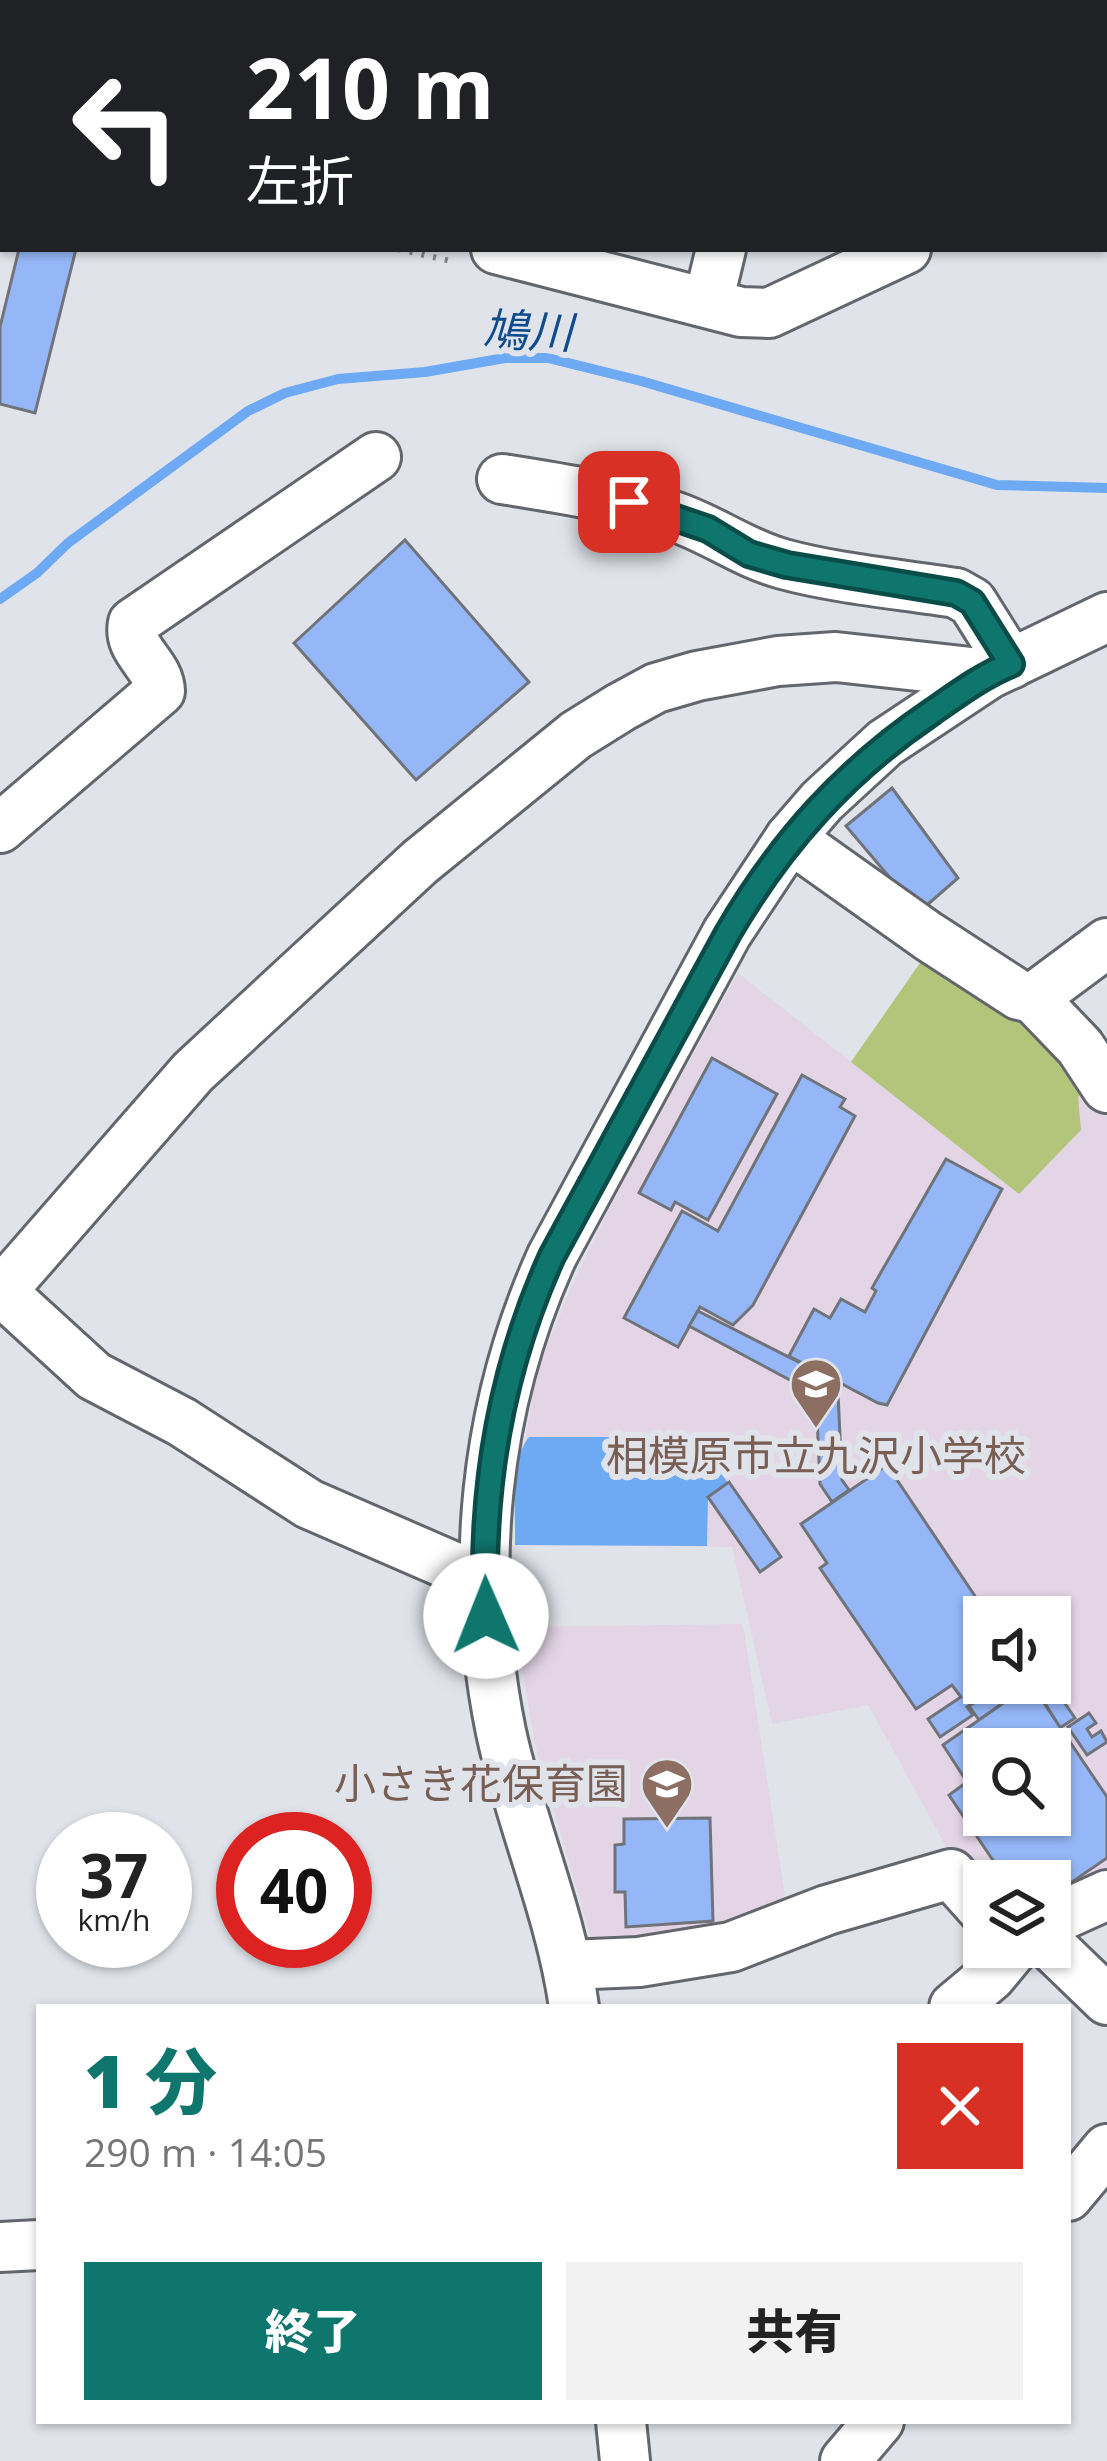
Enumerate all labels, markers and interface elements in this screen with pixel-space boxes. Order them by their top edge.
text: 210 m [246,29,494,144]
icon: left [48,48,204,204]
text: 左折 [246,143,354,217]
water label: 鳩川 [482,297,578,362]
pin [578,451,680,553]
icon: arrive [596,469,662,535]
school or university icon: 相模原市立九沢小学校 [788,1356,844,1430]
place label: 相模原市立九沢小学校 [606,1426,1026,1483]
position arrow [423,1553,549,1679]
map controls [963,1596,1071,1968]
button: sound [963,1596,1071,1704]
button: search [963,1728,1071,1836]
place label: 小さき花保育園 [334,1754,628,1811]
school or university icon: 小さき花保育園 [639,1756,695,1830]
speed limit sign: 40 [216,1812,372,1968]
text: 37 [80,1834,148,1916]
button: layers [963,1860,1071,1968]
text: km/h [78,1899,150,1940]
text: 1 分 [84,2031,217,2129]
button: close [897,2043,1023,2169]
text: 290 m · 14:05 [84,2125,327,2178]
button: 終了 [84,2262,542,2400]
button: 共有 [566,2262,1023,2400]

